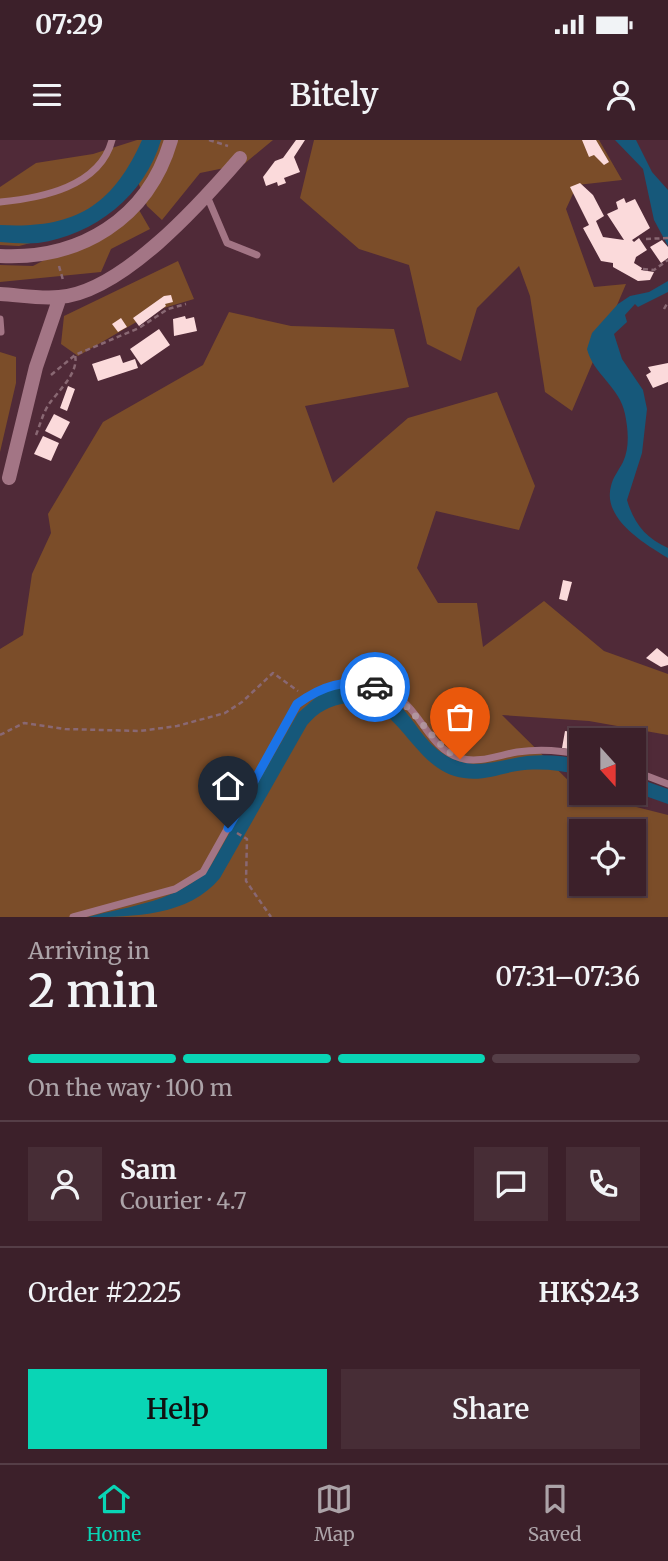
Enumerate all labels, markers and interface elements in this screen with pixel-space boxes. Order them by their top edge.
text: 07:29 [35,8,103,41]
text: Bitely [290,75,378,115]
icon: menu [28,76,66,114]
icon: person [602,76,640,114]
courier [340,652,410,722]
icon: car [356,668,394,706]
pin [430,687,490,759]
icon: bag [441,698,479,736]
north arrow [569,728,646,805]
map controls [569,728,646,896]
pin [198,756,258,828]
icon: home [209,767,247,805]
button: locate [569,819,646,896]
text: Arriving in [28,936,150,965]
text: 07:31–07:36 [495,960,640,993]
text: 2 min [28,962,158,1020]
text: On the way · 100 m [28,1073,233,1102]
button: person [28,1147,102,1221]
button: chat [474,1147,548,1221]
button: phone [566,1147,640,1221]
text: Sam [120,1153,177,1186]
text: Courier · 4.7 [120,1186,247,1215]
text: Order #2225 [28,1276,182,1309]
text: HK$243 [538,1276,640,1309]
button: Help [28,1369,327,1449]
button: Share [341,1369,640,1449]
tab: Home [86,1480,141,1546]
tab: Map [314,1480,355,1546]
tab: Saved [528,1480,582,1546]

